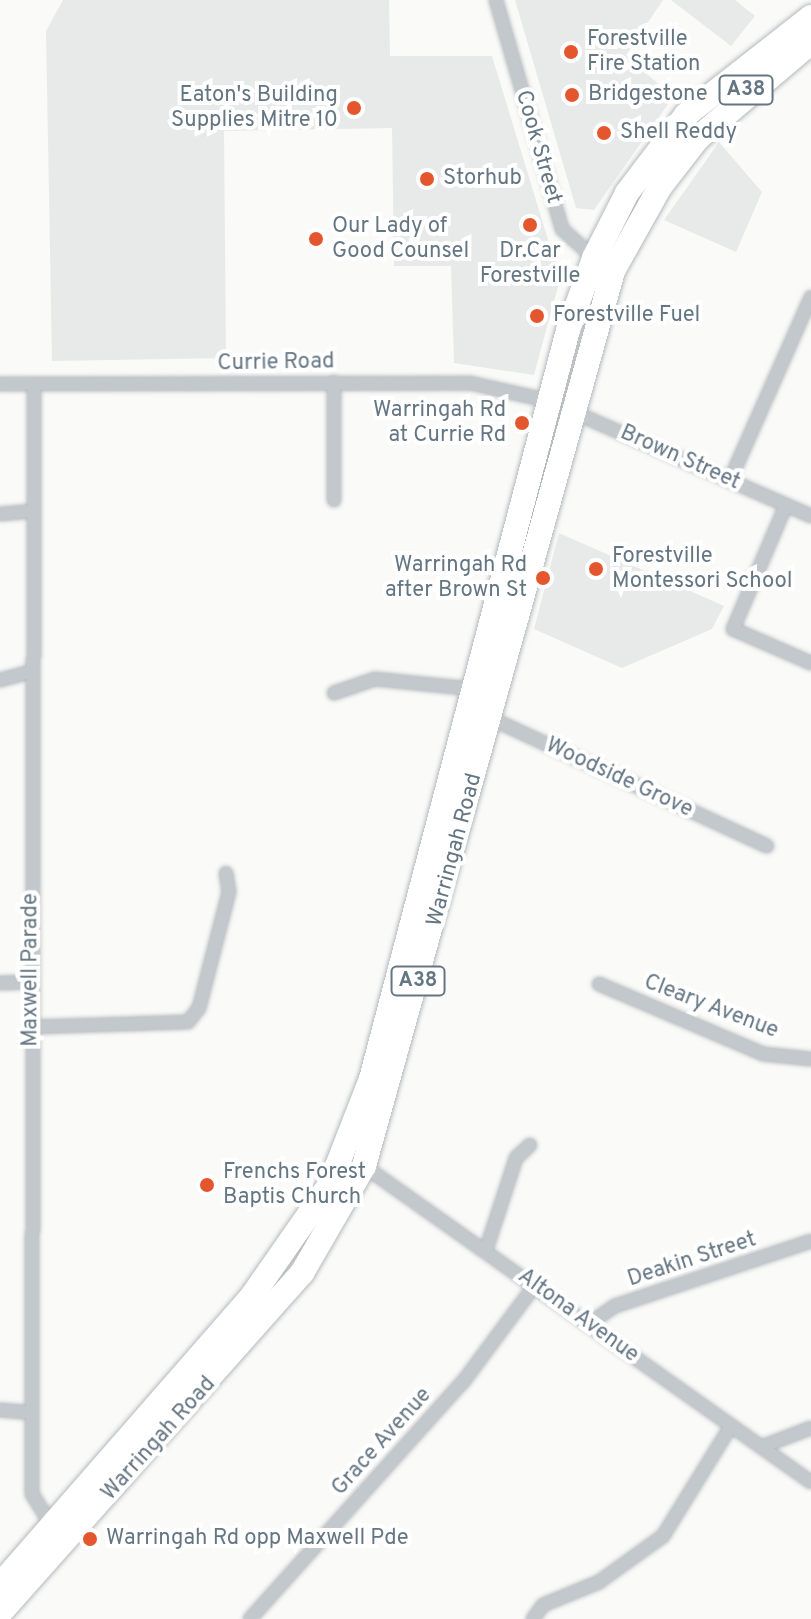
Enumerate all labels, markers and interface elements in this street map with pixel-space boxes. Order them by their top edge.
place label: Forestville Fire Station [587,26,700,78]
marker: Forestville Fire Station [562,43,580,61]
road number: A38 [718,74,774,106]
place label: Eaton's Building Supplies Mitre 10 [171,82,338,134]
place label: Bridgestone [588,82,708,108]
marker: Bridgestone [563,86,581,104]
street label: Cook Street [509,87,567,207]
marker: Eaton's Building Supplies Mitre 10 [345,99,363,117]
place label: Shell Reddy [620,120,737,146]
marker: Shell Reddy [595,124,613,142]
place label: Storhub [443,166,522,192]
marker: Storhub [418,170,436,188]
place label: Our Lady of Good Counsel [332,213,469,264]
marker: Dr.Car Forestville [521,216,539,234]
marker: Our Lady of Good Counsel [307,230,325,248]
place label: Dr.Car Forestville [480,238,580,290]
place label: Forestville Fuel [553,303,700,329]
marker: Forestville Fuel [528,307,546,325]
street label: Currie Road [217,349,335,377]
place label: Warringah Rd at Currie Rd [373,397,506,448]
marker: Warringah Rd at Currie Rd [513,414,531,432]
street label: Brown Street [616,420,744,496]
place label: Forestville Montessori School [612,543,793,594]
place label: Warringah Rd after Brown St [385,552,527,604]
marker: Forestville Montessori School [587,560,605,578]
marker: Warringah Rd after Brown St [534,569,552,587]
street label: Woodside Grove [541,732,697,824]
street label: Warringah Road [422,770,488,930]
street label: Maxwell Parade [18,893,44,1047]
road number: A38 [390,965,446,997]
street label: Cleary Avenue [640,969,782,1045]
place label: Frenchs Forest Baptis Church [223,1159,366,1210]
marker: Frenchs Forest Baptis Church [198,1176,216,1194]
street label: Deakin Street [624,1227,760,1293]
street label: Altona Avenue [512,1263,644,1369]
street label: Warringah Road [96,1372,222,1506]
street label: Grace Avenue [326,1382,438,1502]
place label: Warringah Rd opp Maxwell Pde [106,1526,408,1552]
marker: Warringah Rd opp Maxwell Pde [81,1530,99,1548]

